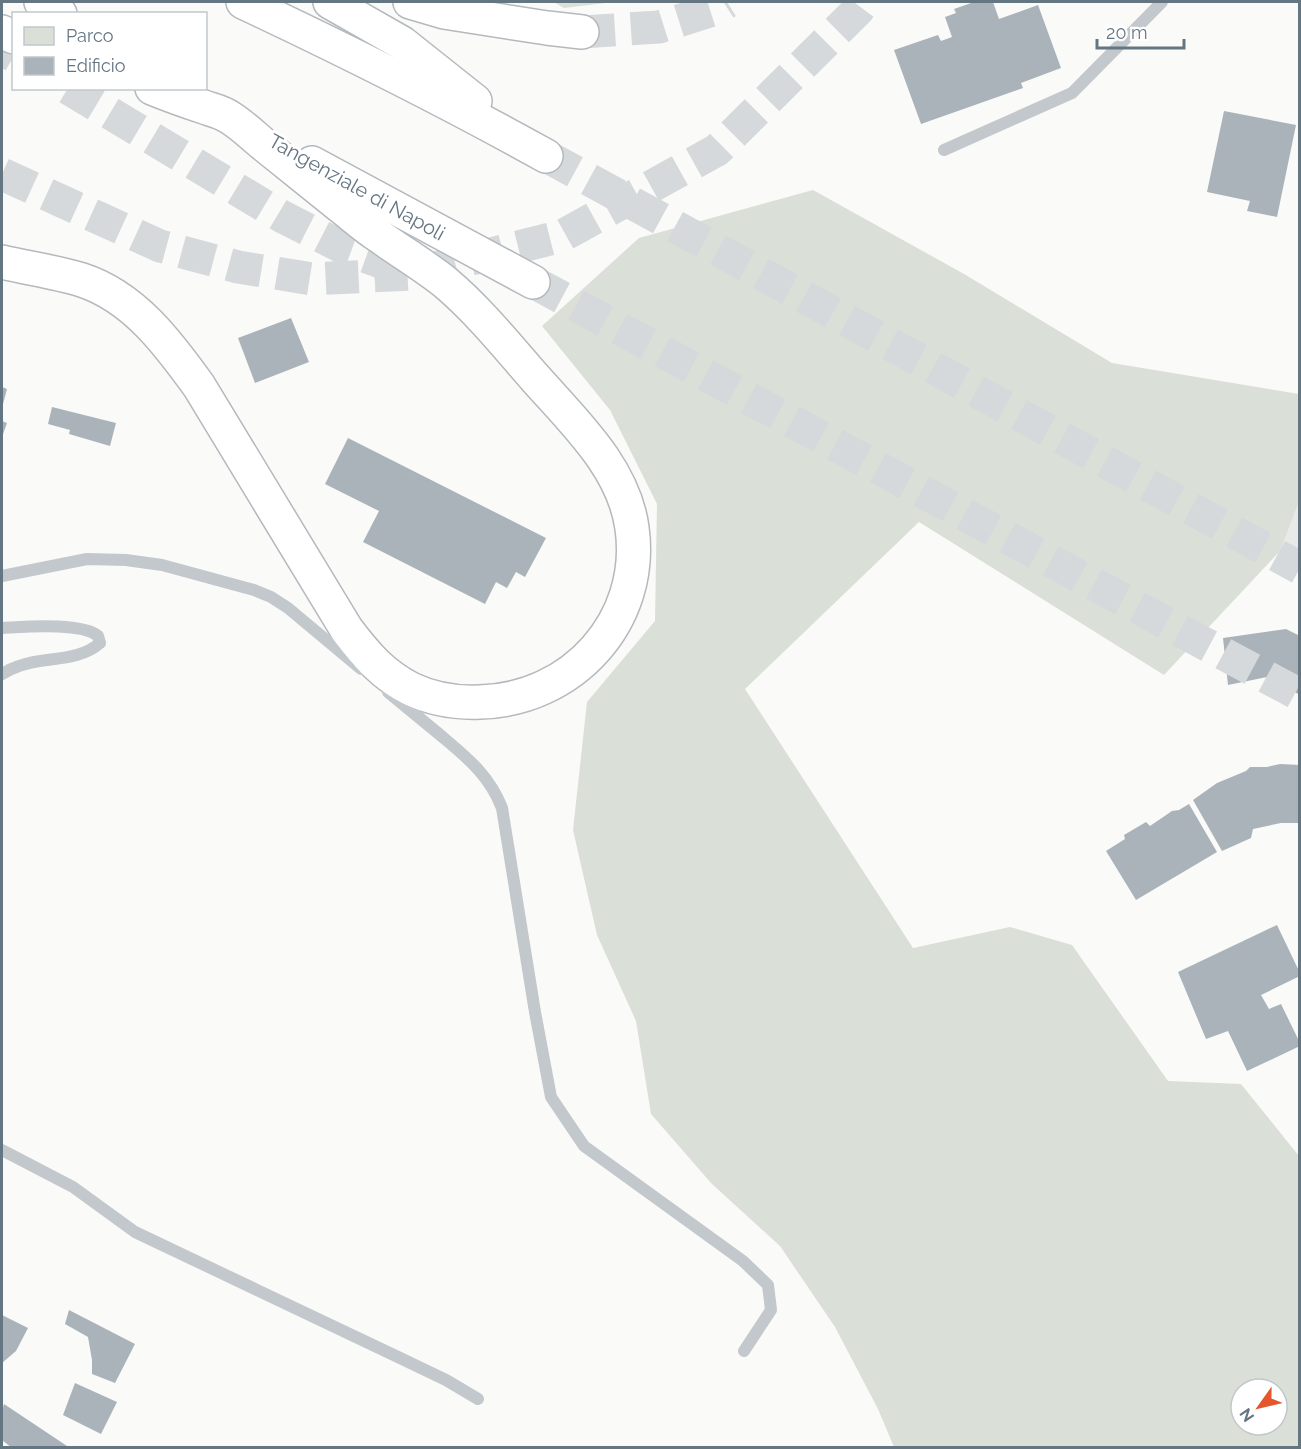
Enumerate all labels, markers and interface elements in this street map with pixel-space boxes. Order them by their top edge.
legend [12,12,207,90]
scale bar [1097,12,1184,50]
text: 20 m [1106,22,1148,43]
text: Parco [66,25,114,46]
text: Edificio [66,55,126,76]
street label: Tangenziale di Napoli [265,129,449,245]
north arrow [1229,1377,1289,1437]
text: N [1236,1405,1258,1425]

